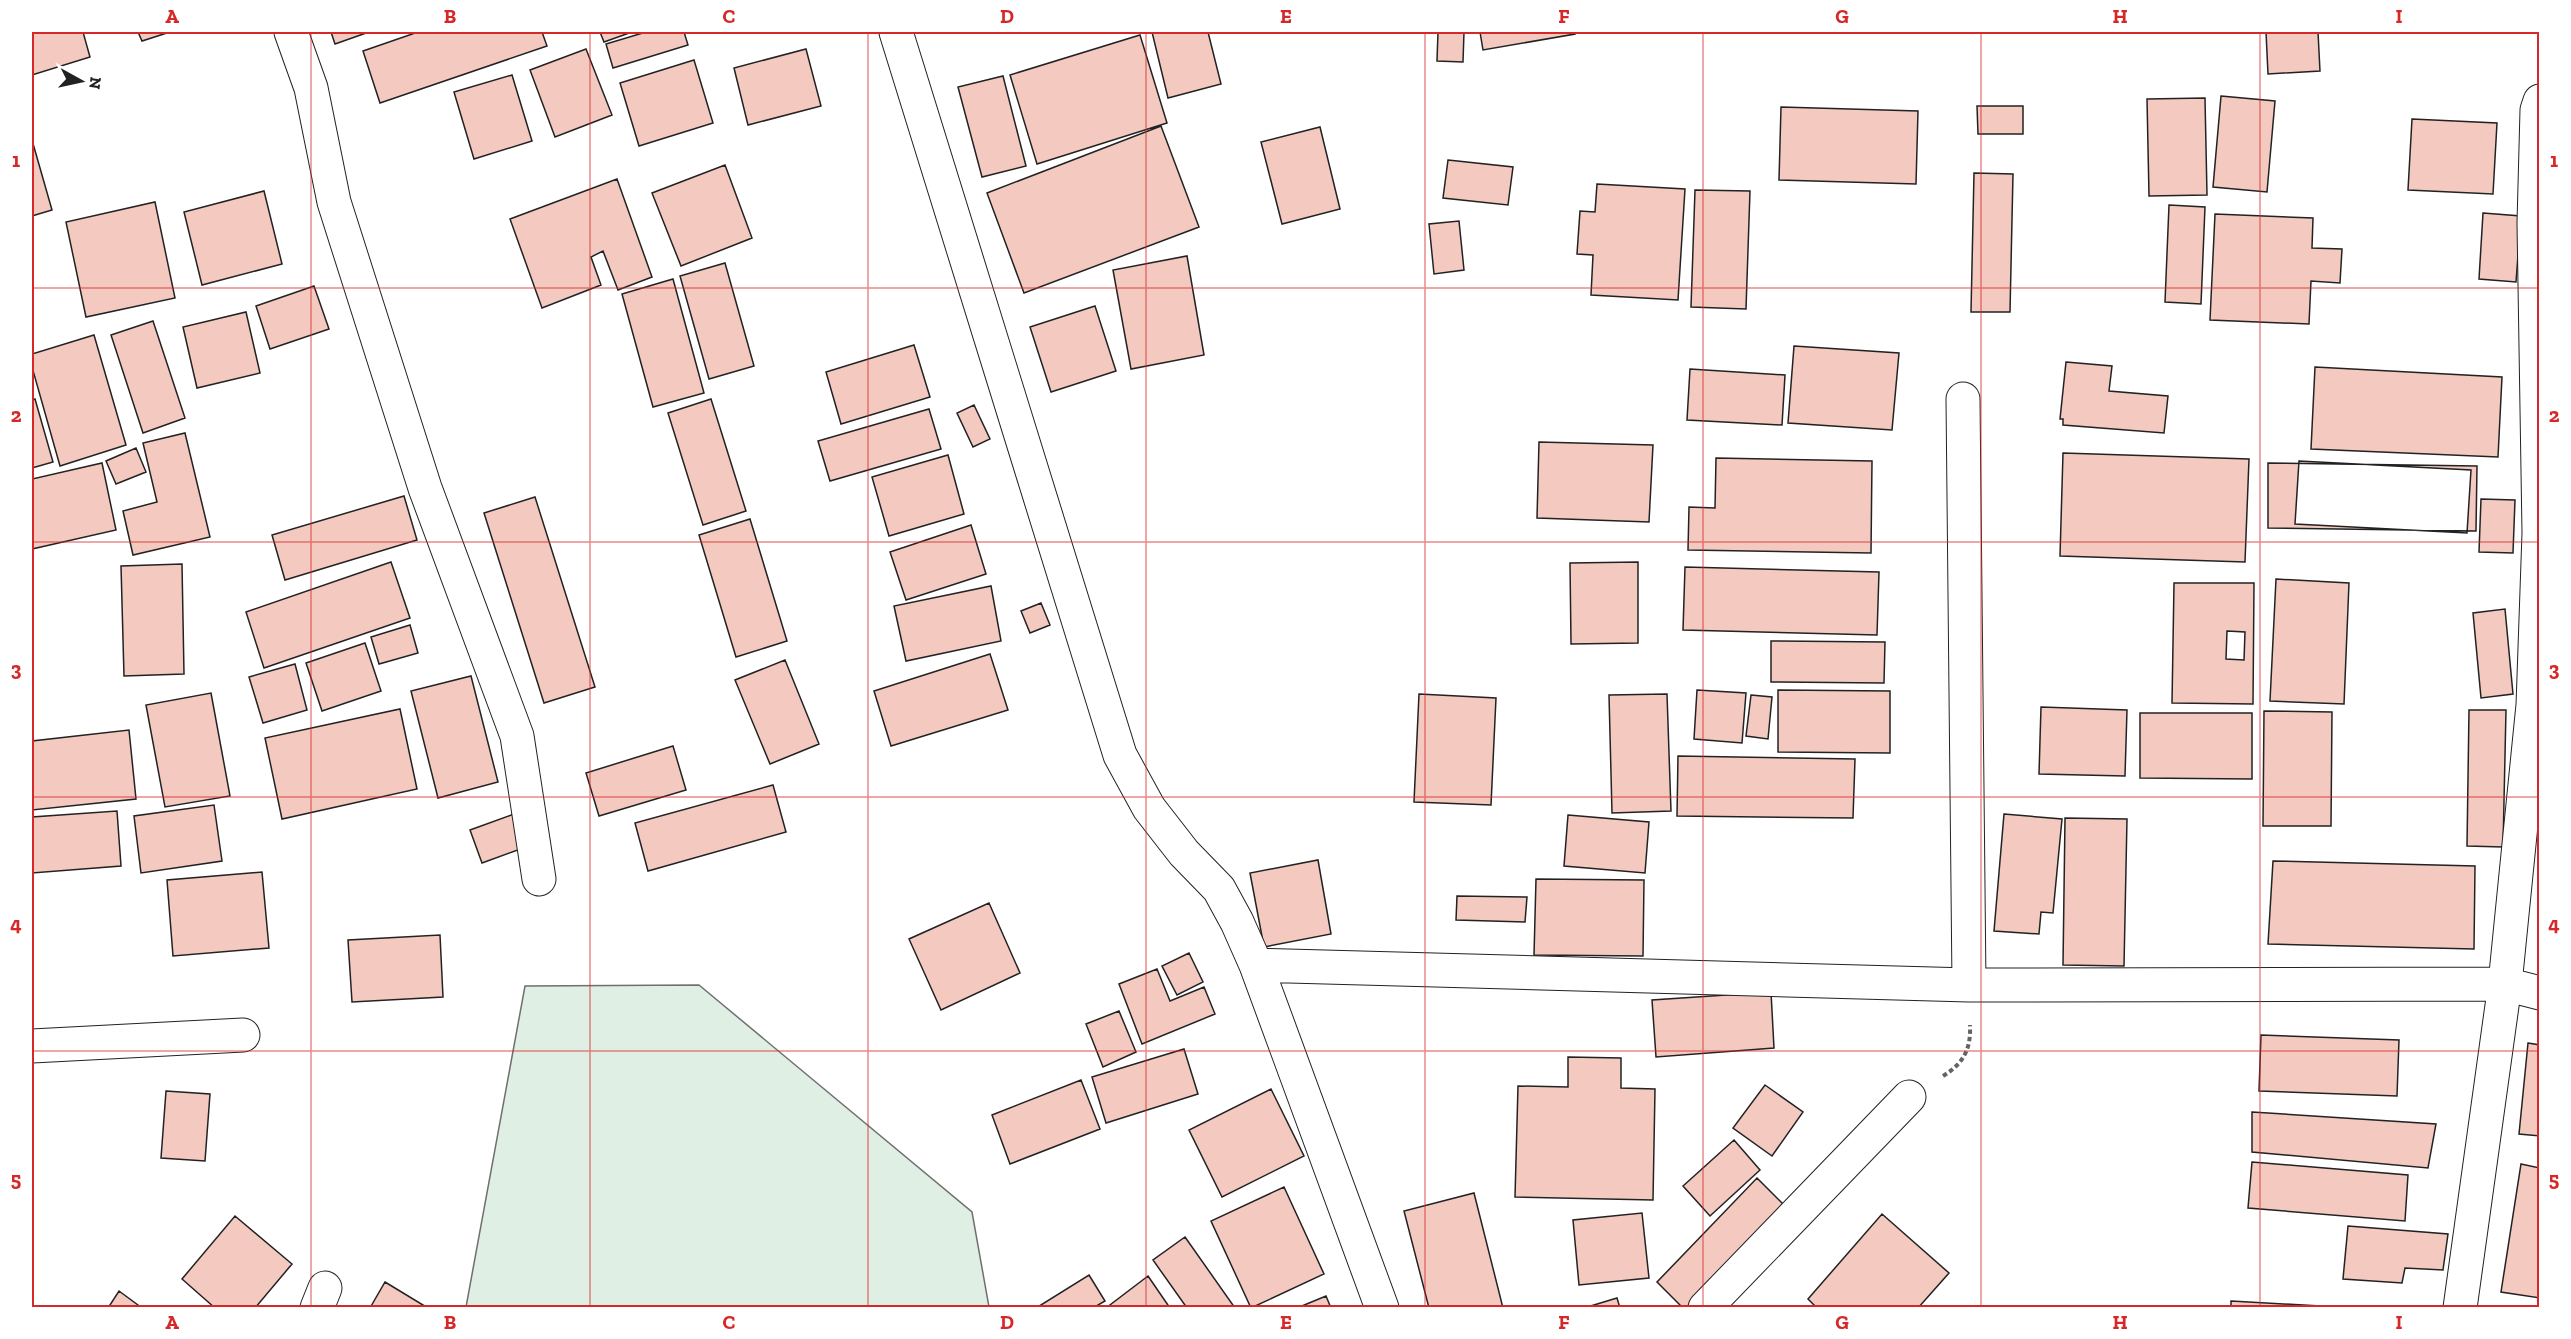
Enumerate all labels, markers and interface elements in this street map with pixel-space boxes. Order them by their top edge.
text: A [165,4,179,28]
text: B [444,4,456,28]
text: C [723,4,736,28]
text: D [1000,4,1014,28]
text: E [1280,4,1292,28]
text: F [1558,4,1570,28]
text: G [1835,4,1849,28]
text: H [2112,4,2128,28]
text: I [2395,4,2403,28]
north arrow [51,51,111,111]
text: N [85,76,106,90]
text: 1 [12,148,20,172]
text: 1 [2550,148,2558,172]
text: 2 [11,403,22,427]
text: 2 [2549,403,2560,427]
text: 3 [11,657,22,681]
text: 3 [2549,657,2560,681]
text: 4 [10,912,22,936]
text: 4 [2548,912,2560,936]
text: 5 [11,1167,21,1191]
text: 5 [2549,1167,2559,1191]
text: A [165,1310,179,1334]
text: B [444,1310,456,1334]
text: C [723,1310,736,1334]
text: D [1000,1310,1014,1334]
text: E [1280,1310,1292,1334]
text: F [1558,1310,1570,1334]
text: G [1835,1310,1849,1334]
text: H [2112,1310,2128,1334]
text: I [2395,1310,2403,1334]

